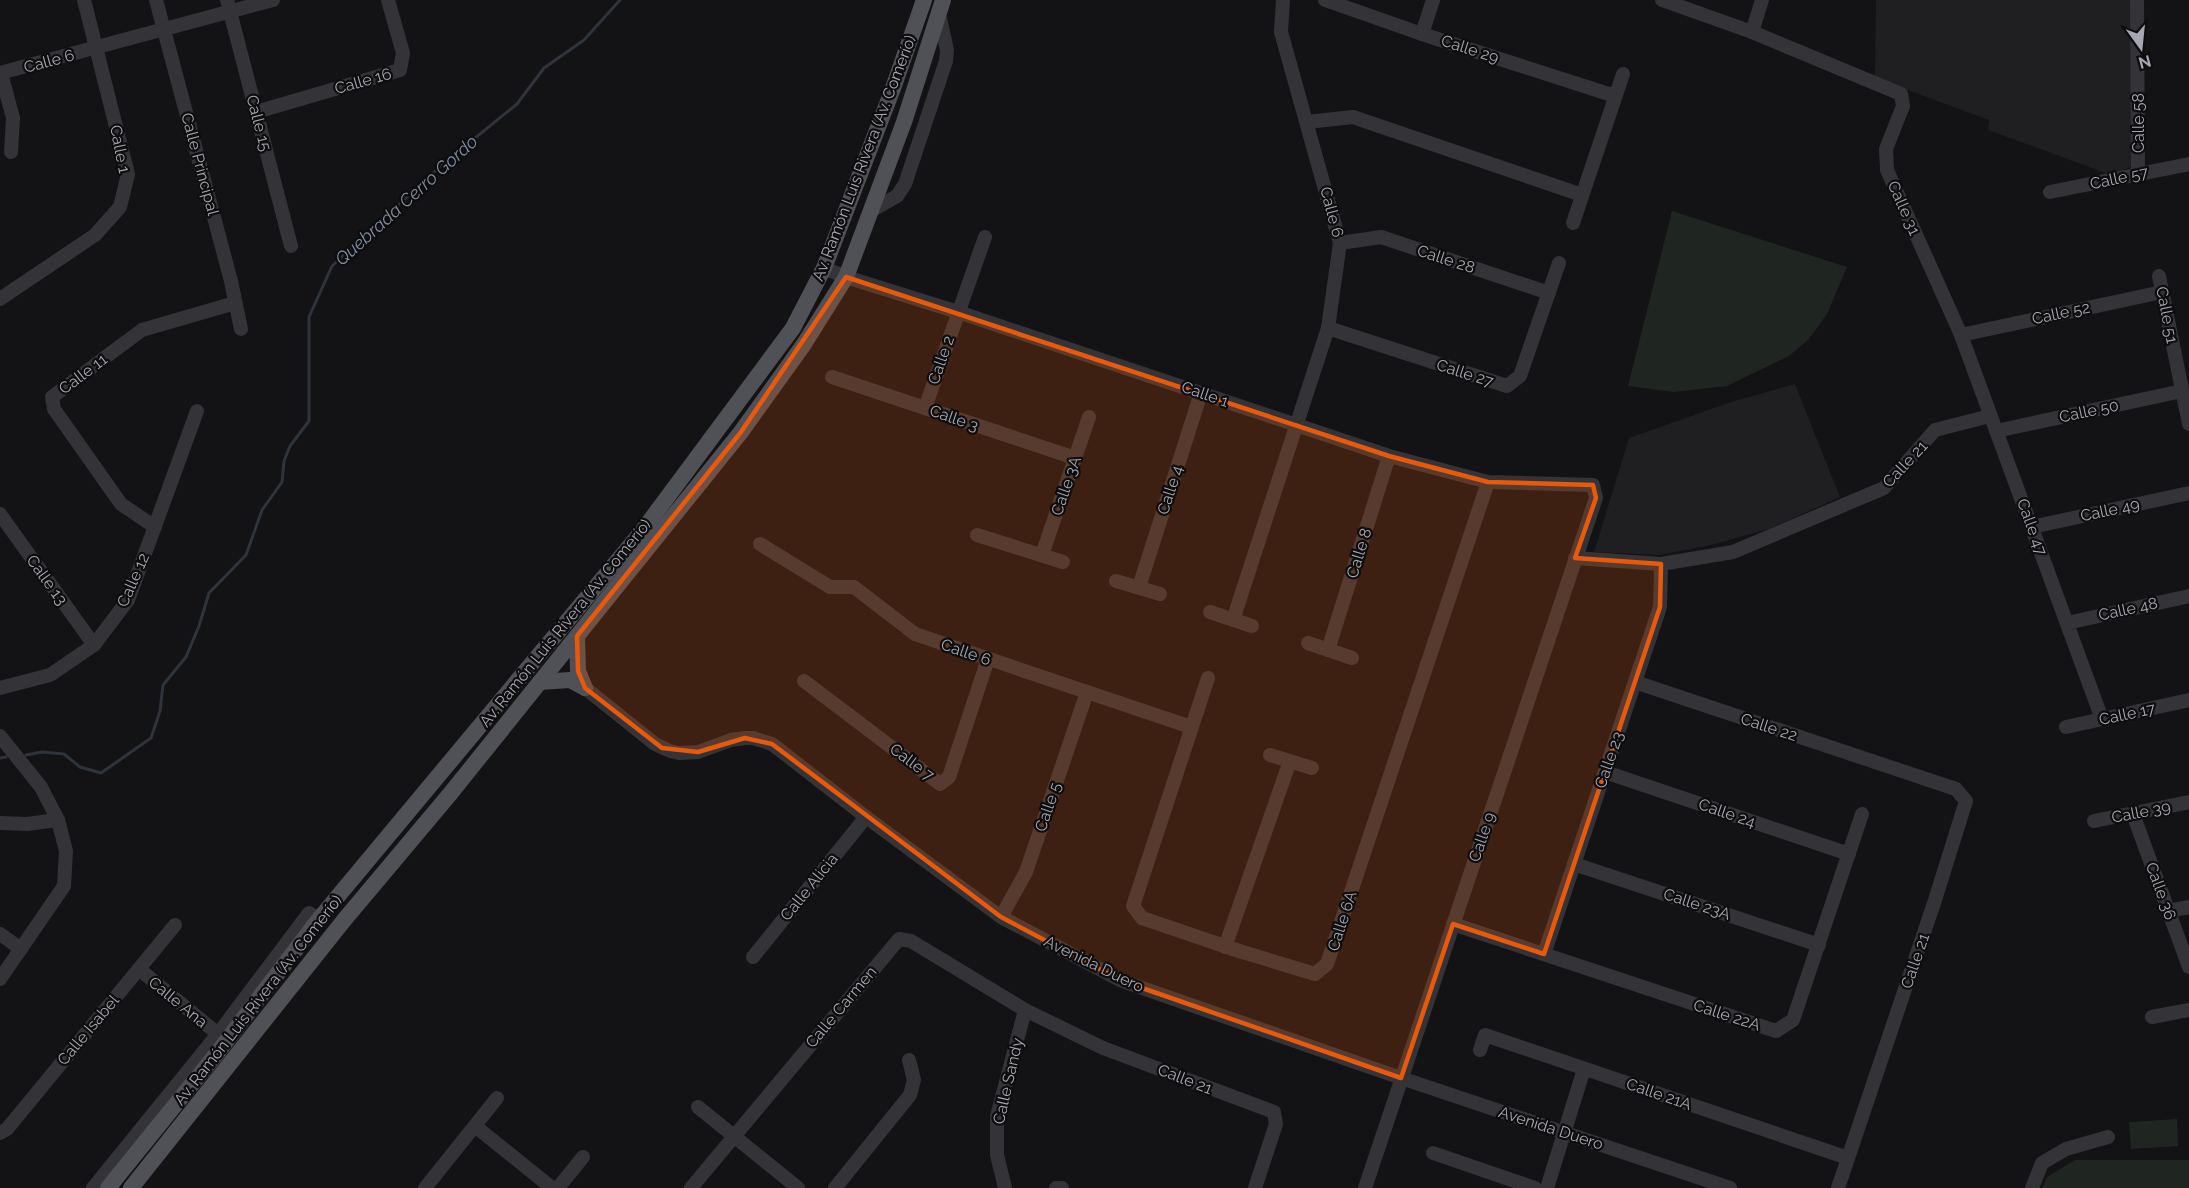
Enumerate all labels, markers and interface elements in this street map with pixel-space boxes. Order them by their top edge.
north arrow [2111,18,2171,78]
street label: Calle 29 [1439,31,1501,67]
street label: Av. Ramón Luis Rivera (Av. Comerío) [808,32,920,284]
street label: Calle 6 [22,45,76,77]
text: N [2136,51,2153,73]
street label: Calle 16 [332,64,394,98]
street label: Calle 15 [242,93,276,153]
street label: Calle 58 [2129,93,2148,153]
street label: Calle Principal [177,111,223,218]
street label: Calle 1 [106,123,134,175]
water label: Quebrada Cerro Gordo [331,131,481,269]
street label: Calle 57 [2088,162,2150,193]
street label: Calle 31 [1884,178,1924,238]
street label: Calle 6 [1316,185,1348,239]
street label: Calle 28 [1415,241,1477,277]
street label: Calle 51 [2152,285,2182,345]
street label: Calle 52 [2030,298,2092,328]
street label: Calle 2 [924,333,958,387]
street label: Calle 11 [55,350,111,398]
street label: Calle 27 [1434,355,1496,391]
street label: Calle 1 [1179,377,1231,411]
street label: Calle 50 [2057,395,2121,427]
street label: Calle 3 [927,401,981,435]
street label: Calle 21 [1879,437,1932,491]
street label: Calle 3A [1047,454,1085,518]
street label: Calle 4 [1153,463,1187,517]
street label: Calle 49 [2079,494,2141,526]
street label: Calle 47 [2013,496,2051,558]
street label: Av. Ramón Luis Rivera (Av. Comerío) [475,515,655,731]
street label: Calle 8 [1342,526,1376,580]
street label: Calle 12 [113,550,153,610]
street label: Calle 13 [22,551,72,609]
street label: Calle 48 [2097,593,2159,625]
street label: Calle 6 [939,635,993,669]
street label: Calle 17 [2097,699,2157,729]
street label: Calle 22 [1738,709,1800,745]
street label: Calle 23 [1590,729,1628,791]
street label: Calle 7 [886,739,938,785]
street label: Calle 5 [1031,780,1065,834]
street label: Calle 24 [1696,794,1758,832]
street label: Calle 39 [2110,797,2172,827]
street label: Calle 9 [1465,810,1499,864]
street label: Calle Alicia [776,850,842,924]
street label: Calle 36 [2142,860,2180,922]
street label: Calle 23A [1661,884,1733,924]
street label: Calle 6A [1323,888,1361,953]
street label: Av. Ramón Luis Rivera (Av. Comerío) [170,891,346,1109]
street label: Calle 21 [1897,931,1933,991]
street label: Avenida Duero [1041,932,1147,996]
street label: Calle Carmen [801,962,881,1052]
street label: Calle Ana [145,973,211,1031]
street label: Calle Isabel [53,991,123,1069]
street label: Calle 22A [1691,995,1763,1035]
street label: Calle Sandy [989,1036,1027,1126]
street label: Calle 21 [1155,1060,1215,1098]
street label: Calle 21A [1624,1074,1694,1114]
street label: Avenida Duero [1496,1102,1606,1154]

